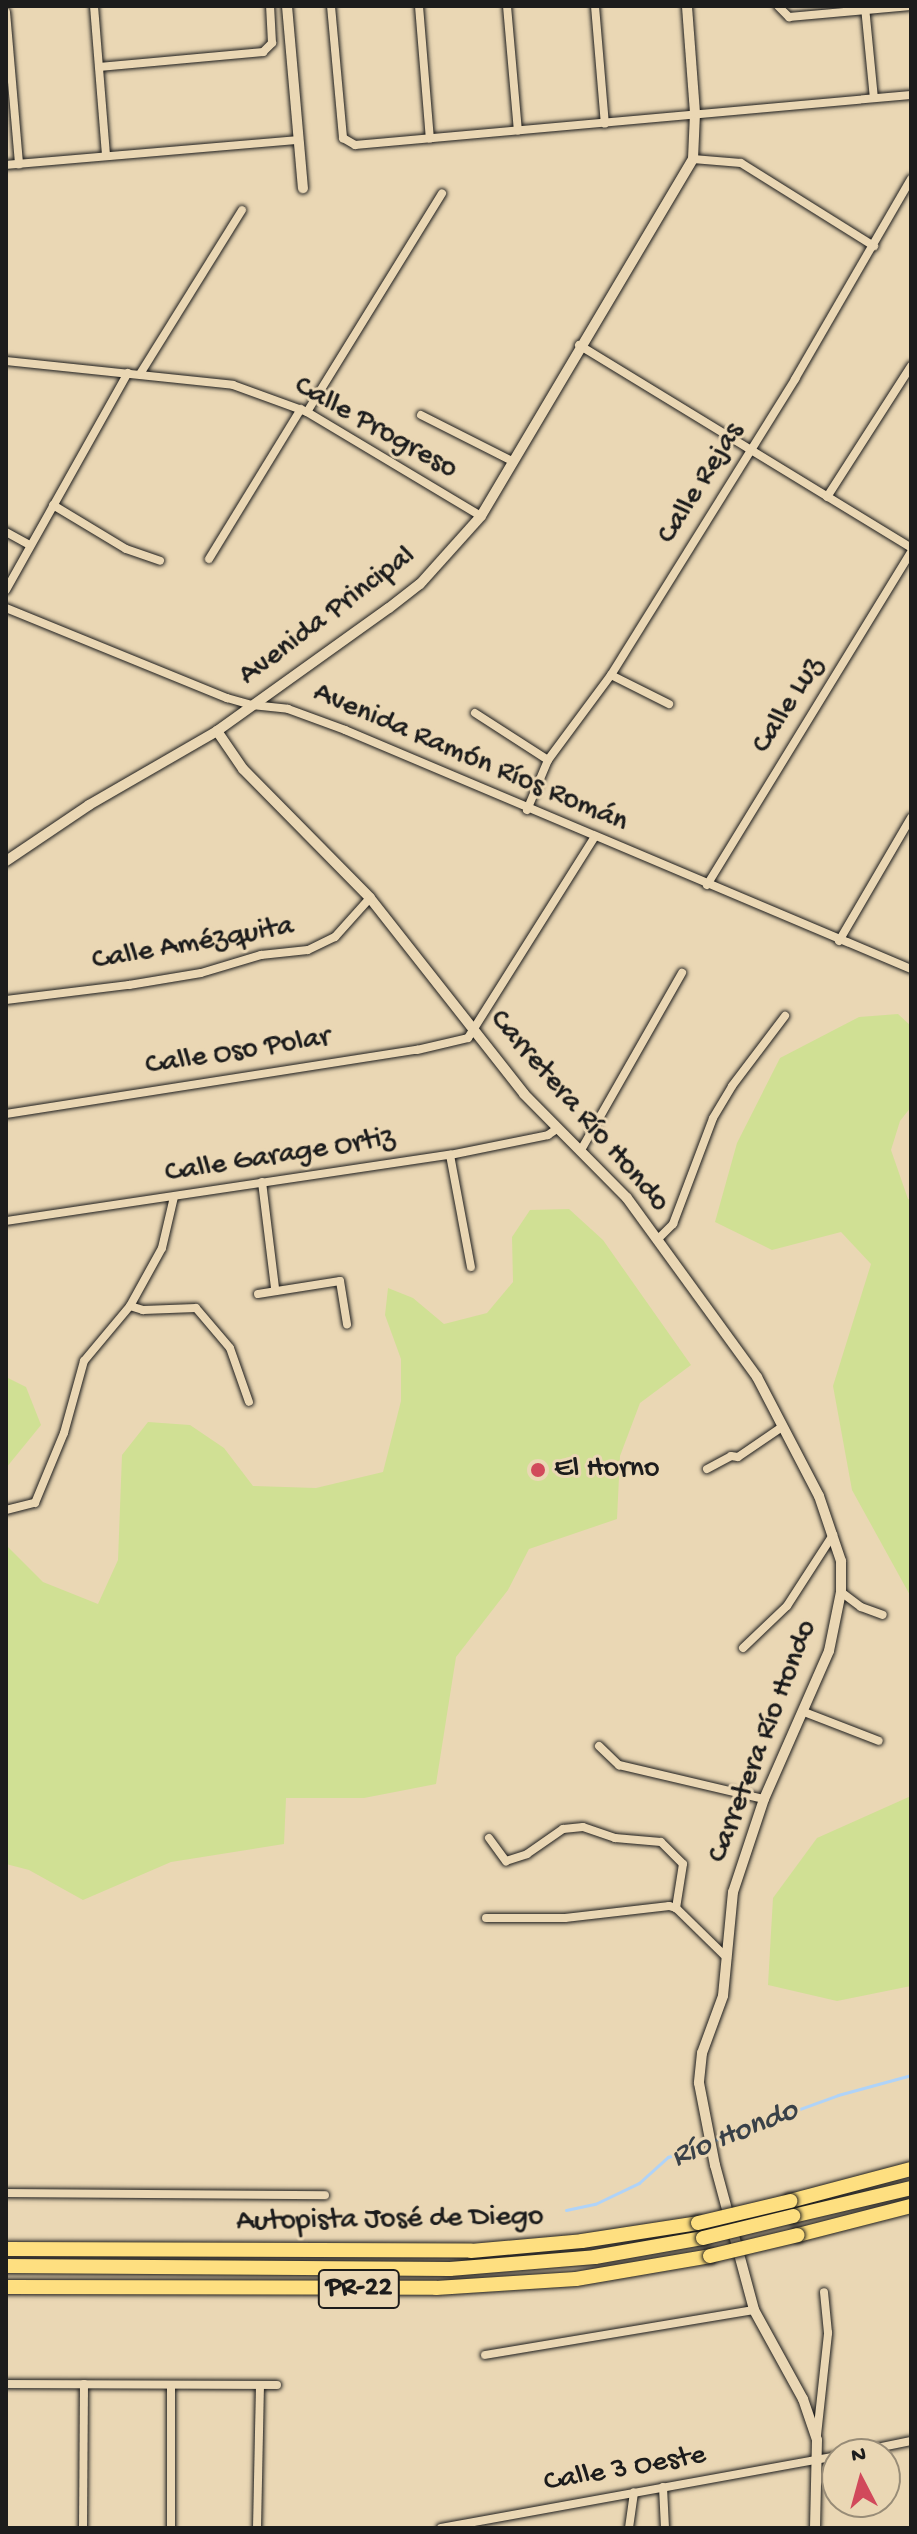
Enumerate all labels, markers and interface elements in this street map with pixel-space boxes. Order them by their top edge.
street label: Calle Progreso [287,369,463,489]
street label: Calle Rejas [651,417,753,551]
street label: Avenida Principal [233,539,423,695]
street label: Calle Luz [745,651,833,761]
street label: Avenida Ramón Ríos Román [307,676,633,842]
street label: Calle Amézquita [89,910,297,980]
street label: Carretera Río Hondo [480,1003,676,1221]
street label: Calle Oso Polar [143,1021,333,1085]
street label: Calle Garage Ortiz [163,1121,397,1193]
place label: El Horno [554,1452,660,1488]
marker: El Horno [529,1461,547,1479]
street label: Carretera Río Hondo [701,1616,827,1868]
water label: Río Hondo [666,2092,804,2178]
street label: Autopista José de Diego [236,2200,544,2242]
road number: PR-22 [317,2265,401,2313]
street label: Calle 3 Oeste [541,2438,709,2502]
north arrow [821,2438,901,2518]
text: N [850,2442,867,2470]

